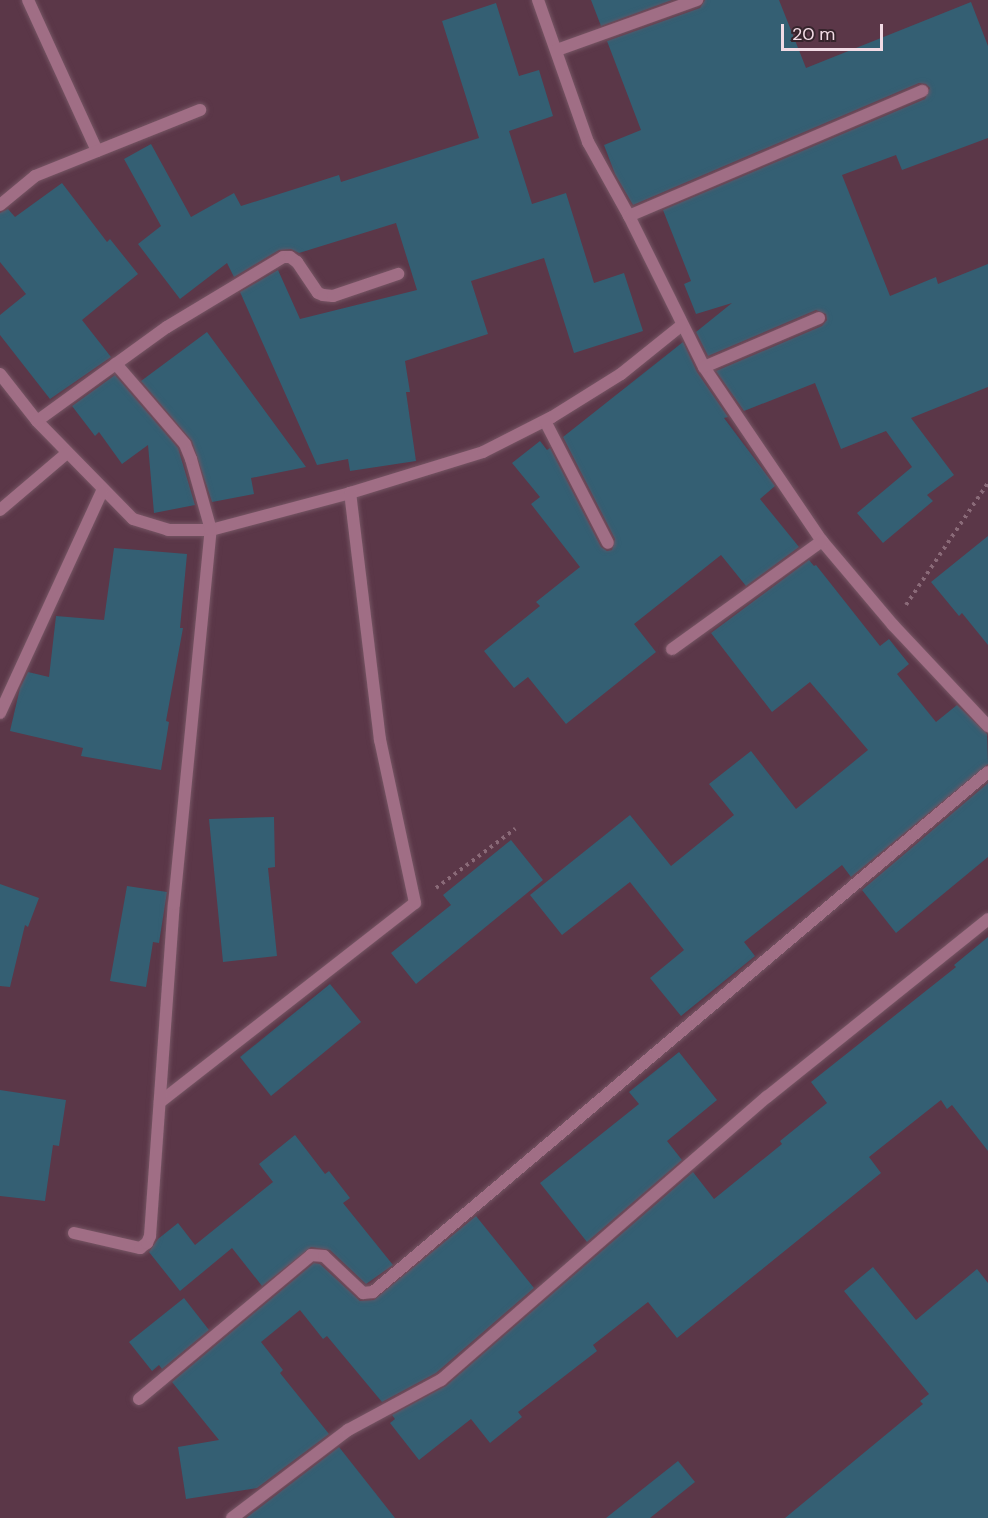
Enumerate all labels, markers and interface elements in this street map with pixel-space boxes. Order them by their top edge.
scale bar [784,12,886,50]
text: 20 m [792,22,835,46]

